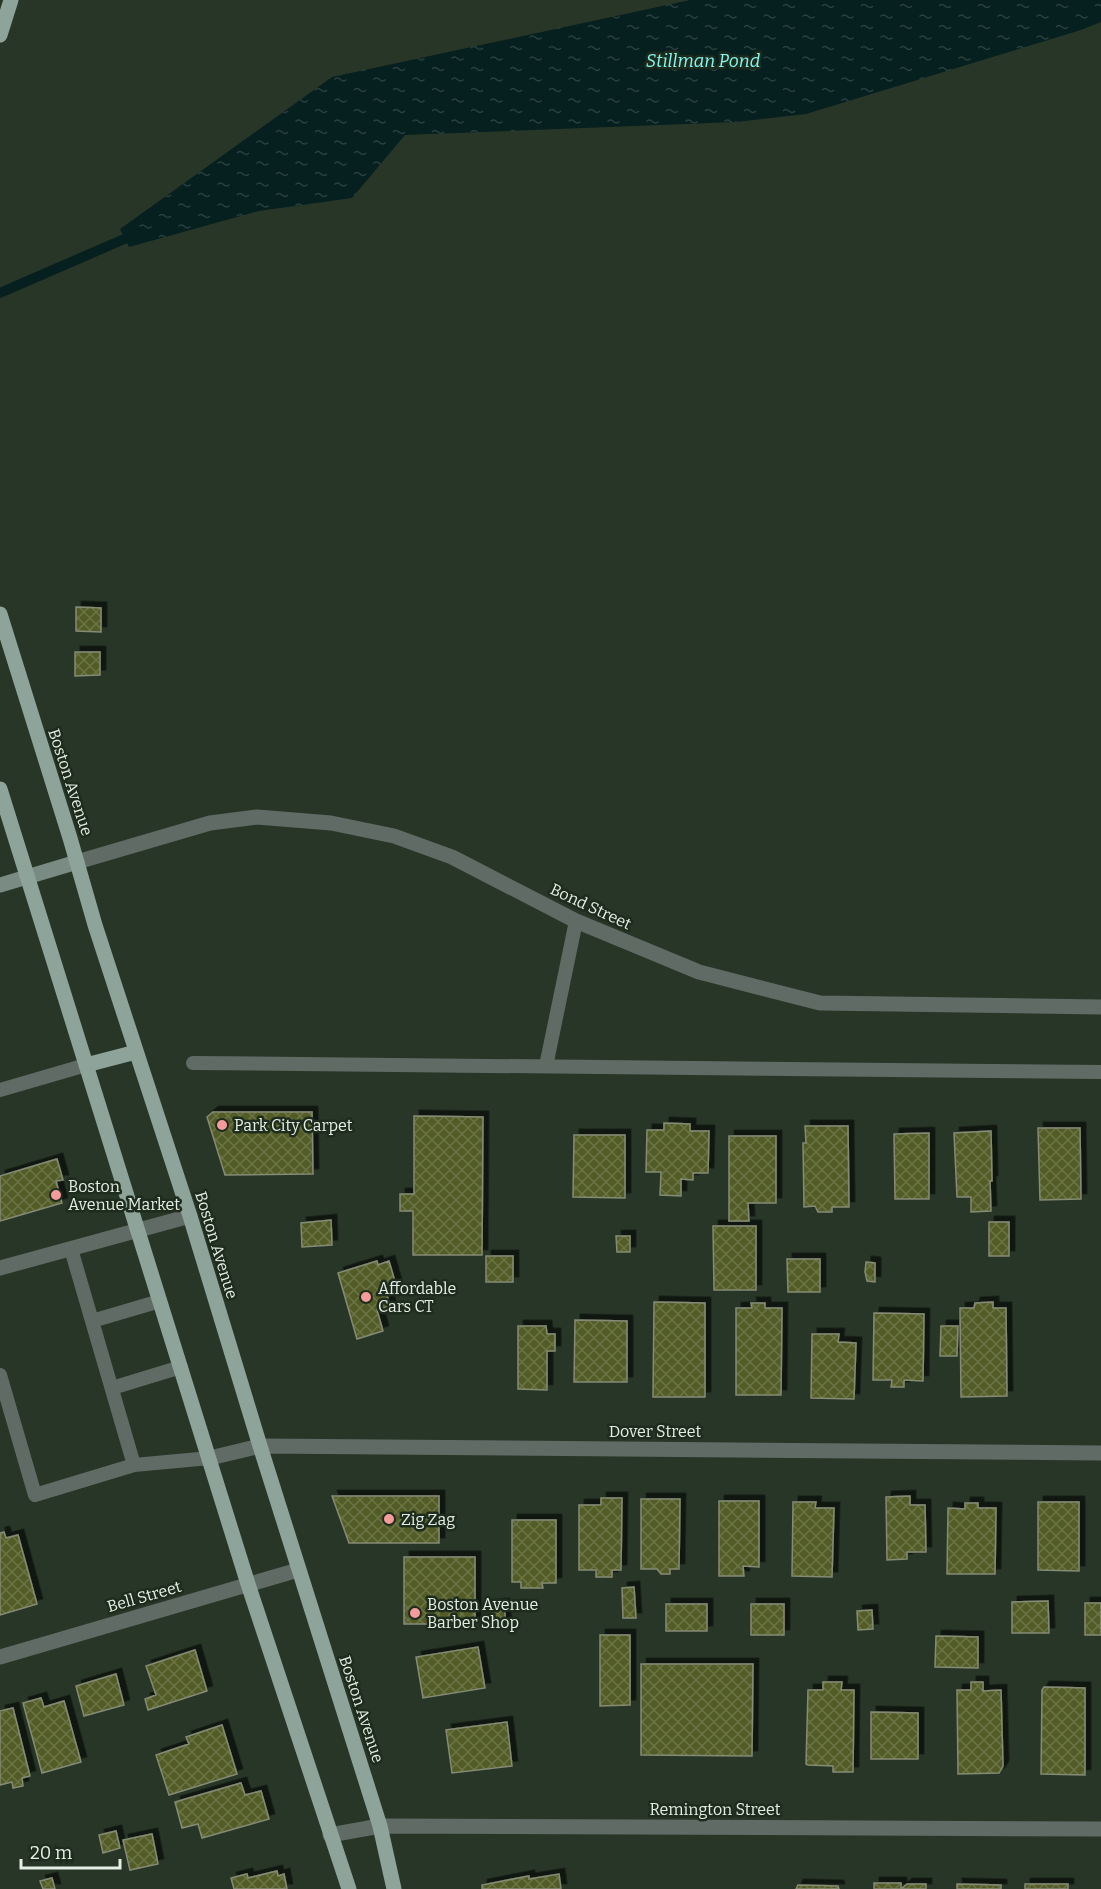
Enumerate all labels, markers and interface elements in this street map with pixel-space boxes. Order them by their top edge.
water label: Stillman Pond [646,50,761,72]
street label: Boston Avenue [44,726,97,838]
street label: Bond Street [547,879,635,934]
place label: Park City Carpet [234,1116,353,1135]
marker: Park City Carpet [215,1118,229,1132]
place label: Boston Avenue Market [68,1177,180,1214]
marker: Boston Avenue Market [49,1188,63,1202]
street label: Boston Avenue [191,1189,242,1301]
place label: Affordable Cars CT [378,1279,456,1316]
marker: Affordable Cars CT [359,1290,373,1304]
street label: Dover Street [609,1422,702,1441]
place label: Zig Zag [401,1510,455,1529]
marker: Zig Zag [382,1512,396,1526]
street label: Bell Street [105,1577,184,1616]
place label: Boston Avenue Barber Shop [427,1595,538,1632]
marker: Boston Avenue Barber Shop [408,1606,422,1620]
street label: Boston Avenue [335,1653,388,1765]
street label: Remington Street [649,1800,781,1819]
scale bar [21,1832,120,1870]
text: 20 m [30,1842,72,1864]

